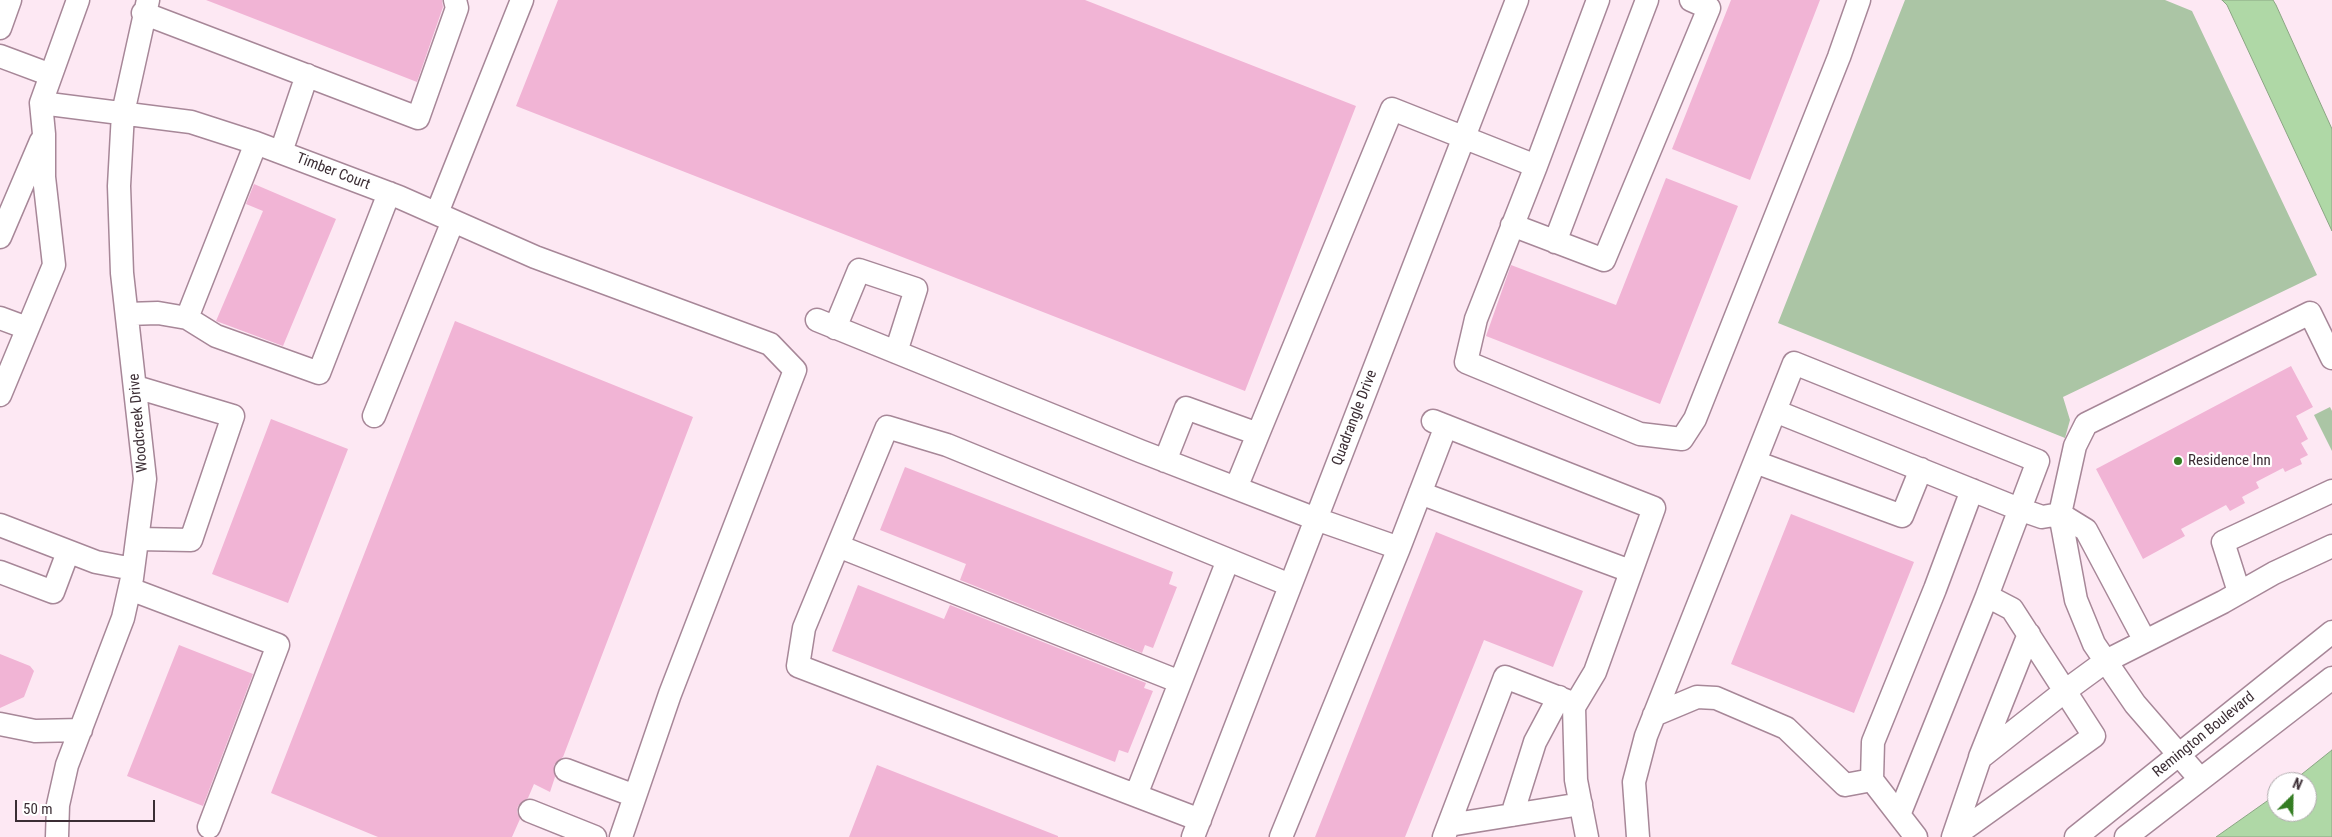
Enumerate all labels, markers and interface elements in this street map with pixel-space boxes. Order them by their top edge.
street label: Timber Court [294,150,372,194]
street label: Quadrangle Drive [1329,368,1381,468]
street label: Woodcreek Drive [126,373,152,473]
place label: Residence Inn [2188,452,2271,470]
marker: Residence Inn [2172,455,2184,467]
street label: Remington Boulevard [2150,688,2258,782]
north arrow [2267,772,2317,822]
text: N [2290,775,2305,793]
scale bar [18,790,158,822]
text: 50 m [23,800,53,818]

